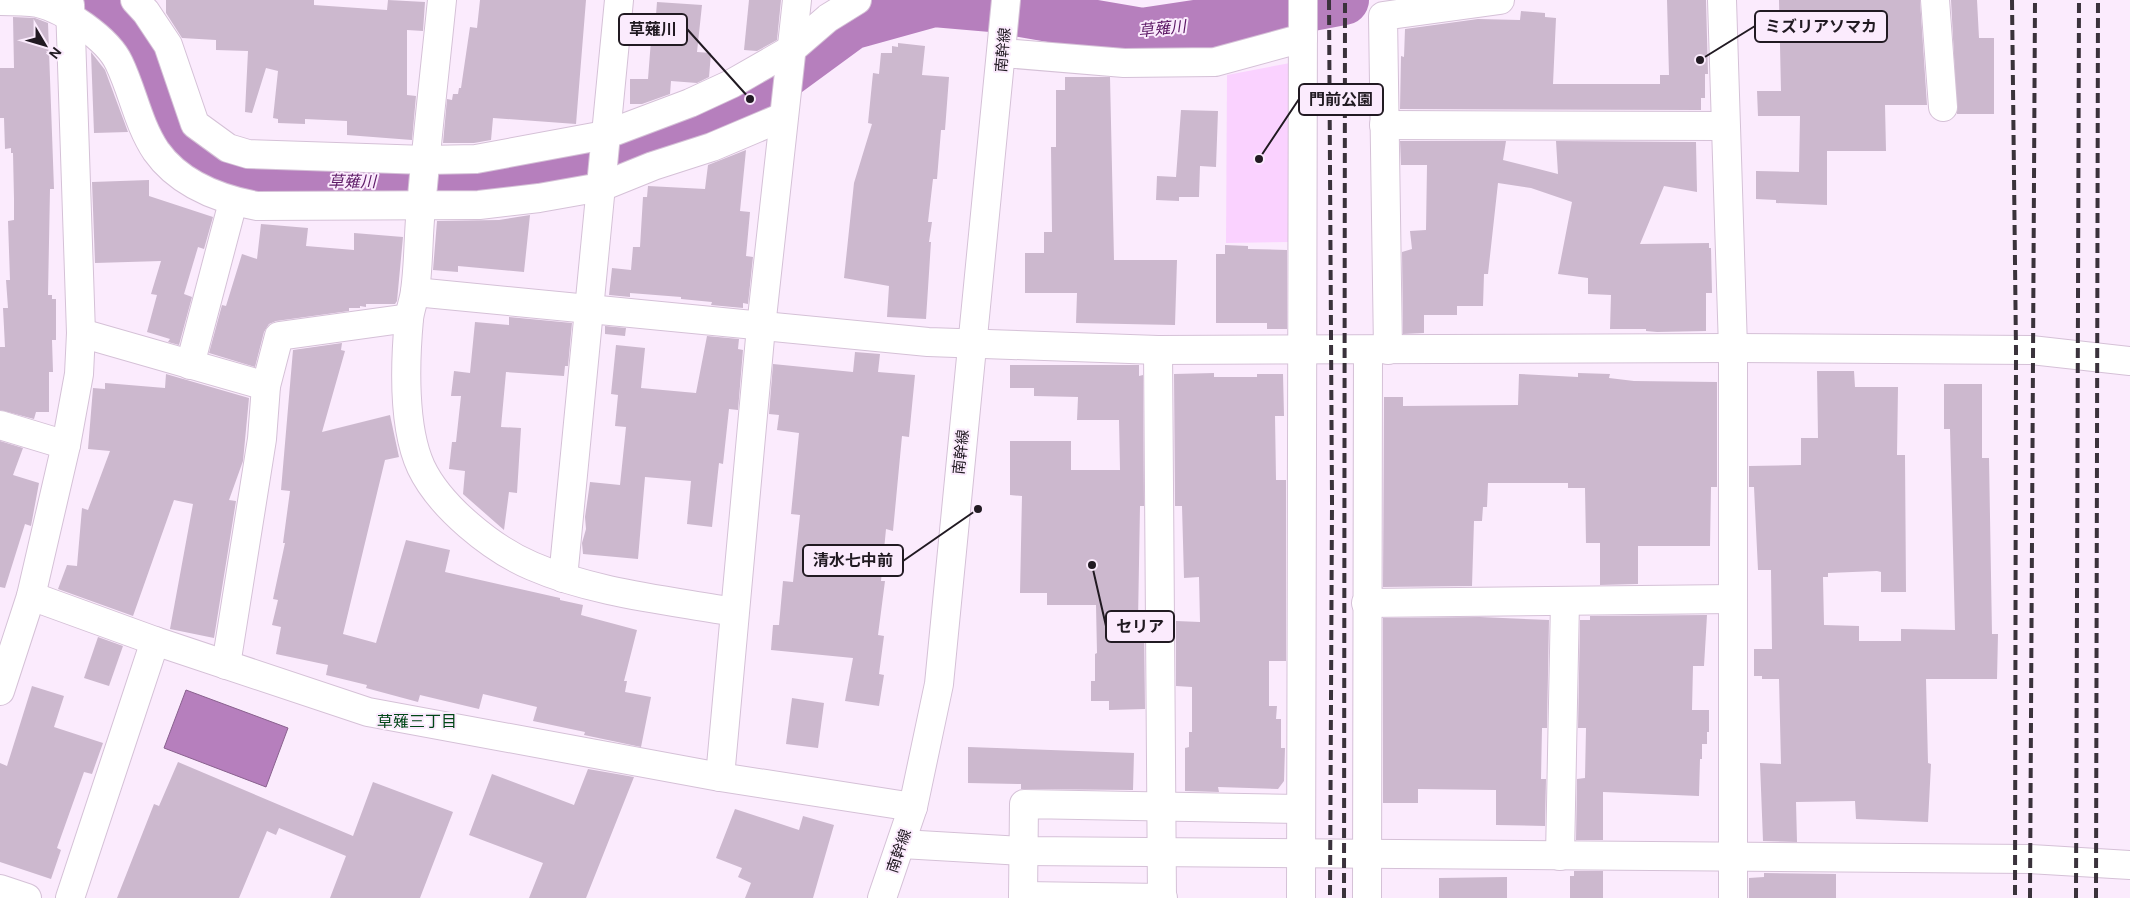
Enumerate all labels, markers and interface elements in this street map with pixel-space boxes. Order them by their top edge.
callout: ミズリアソマカ [1755,11,1887,42]
callout: 草薙川 [619,14,687,45]
water label: 草薙川 [1137,15,1189,41]
text: ミズリアソマカ [1765,16,1877,37]
text: 草薙川 [629,19,677,40]
north arrow [20,20,70,70]
street label: 南幹線 [991,27,1015,73]
text: N [45,43,65,63]
callout: 門前公園 [1299,84,1383,115]
text: 門前公園 [1309,89,1373,110]
water label: 草薙川 [328,171,378,192]
street label: 南幹線 [949,429,973,475]
callout: 清水七中前 [803,545,903,576]
text: 清水七中前 [813,550,893,571]
callout: セリア [1106,611,1174,642]
text: セリア [1116,616,1164,637]
district label: 草薙三丁目 [377,711,457,732]
street label: 南幹線 [882,826,916,876]

